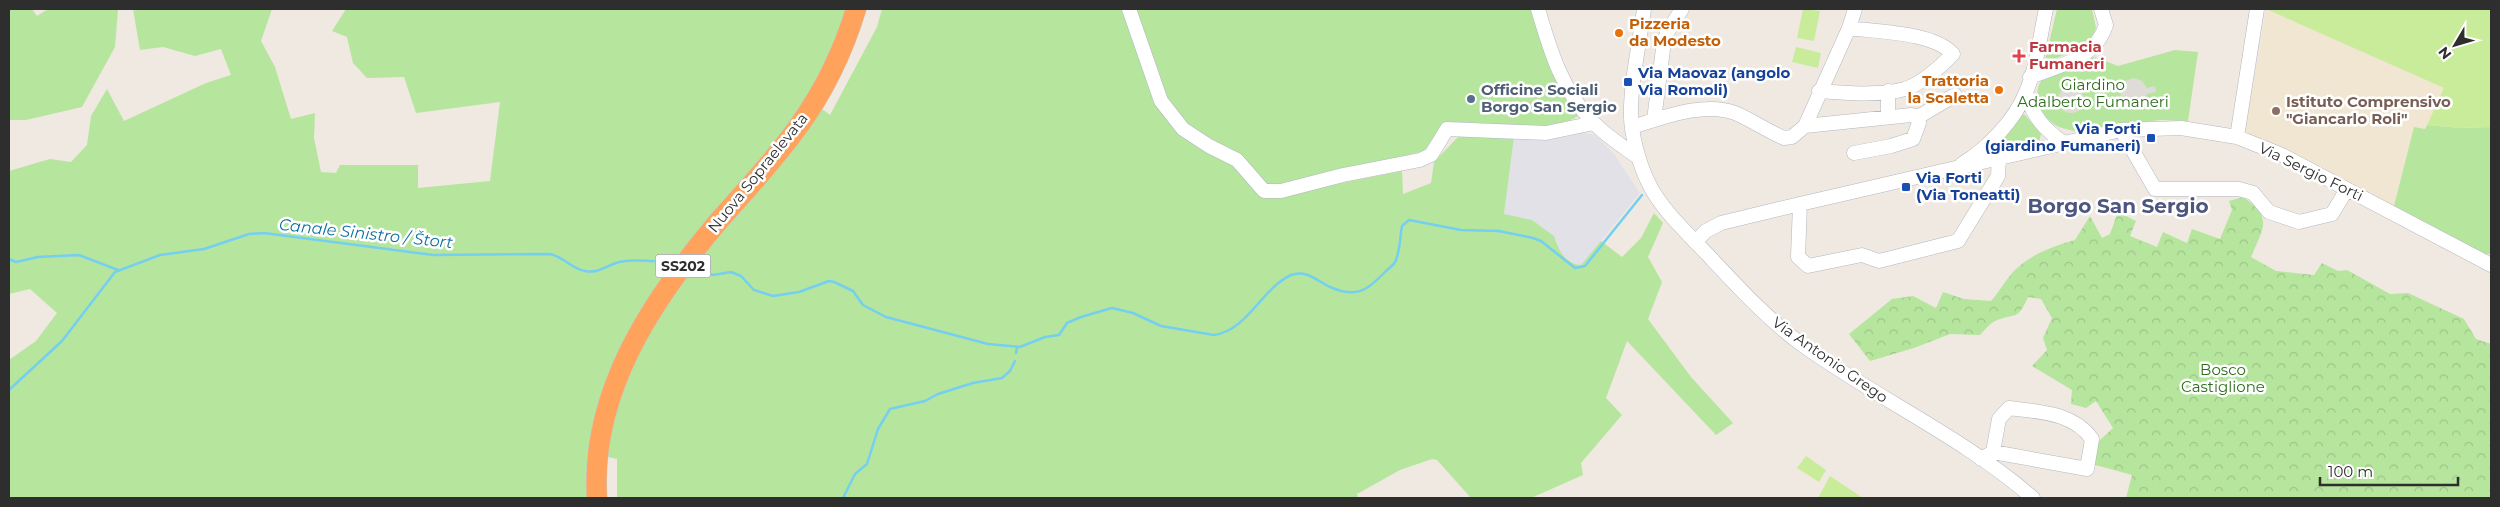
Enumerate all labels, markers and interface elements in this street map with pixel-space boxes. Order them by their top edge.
place label: Pizzeria da Modesto [1629,14,1721,50]
north arrow [2430,20,2480,70]
marker: Pizzeria da Modesto [1613,27,1625,39]
place label: Farmacia Fumaneri [2029,37,2105,73]
text: N [2434,43,2455,63]
marker: Farmacia Fumaneri [2013,50,2025,62]
place label: Via Maovaz (angolo Via Romoli) [1637,63,1791,99]
place label: Trattoria la Scaletta [1907,71,1989,107]
park label: Giardino Adalberto Fumaneri [2017,75,2169,111]
marker: Via Maovaz (angolo Via Romoli) [1622,76,1634,88]
place label: Officine Sociali Borgo San Sergio [1481,80,1617,116]
marker: Trattoria la Scaletta [1993,84,2005,96]
place label: Istituto Comprensivo "Giancarlo Roli" [2286,92,2451,128]
marker: Officine Sociali Borgo San Sergio [1465,93,1477,105]
marker: Istituto Comprensivo "Giancarlo Roli" [2270,105,2282,117]
street label: Nuova Sopraelevata [704,109,812,236]
place label: Via Forti (giardino Fumaneri) [1985,119,2141,155]
marker: Via Forti (giardino Fumaneri) [2145,132,2157,144]
street label: Via Sergio Forti [2256,138,2367,205]
place label: Via Forti (Via Toneatti) [1915,168,2020,204]
marker: Via Forti (Via Toneatti) [1900,181,1912,193]
district label: Borgo San Sergio [2027,194,2209,218]
water label: Canale Sinistro / Štort [278,215,454,252]
road number: SS202 [656,255,710,278]
street label: Via Antonio Grego [1769,313,1892,407]
park label: Bosco Castiglione [2181,360,2265,396]
scale bar [2320,454,2458,486]
text: 100 m [2328,462,2373,481]

